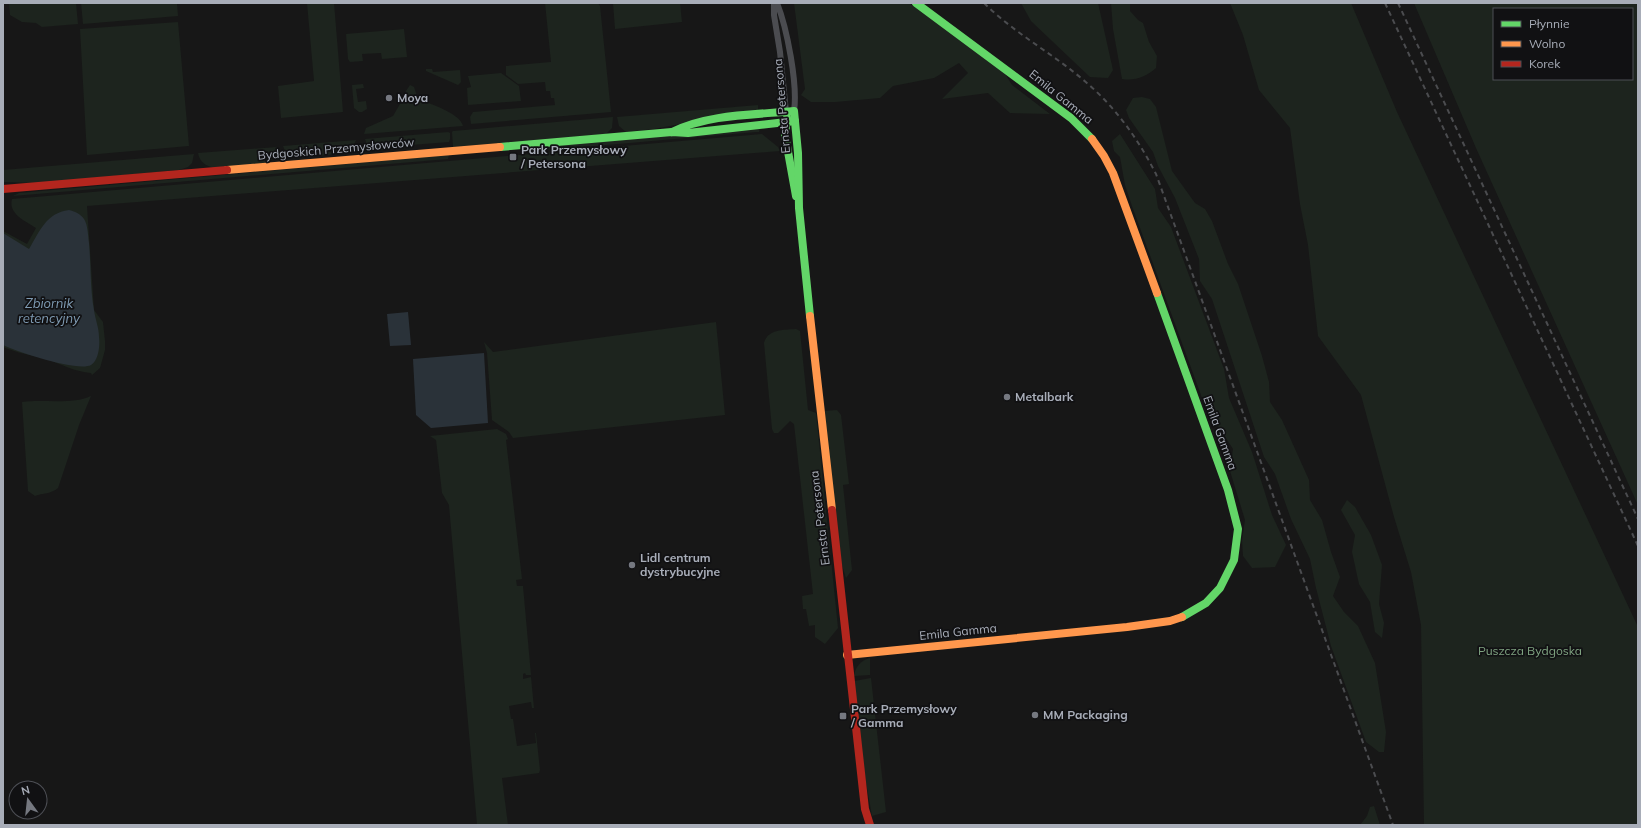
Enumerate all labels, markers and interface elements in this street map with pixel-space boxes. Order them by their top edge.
legend [1493,8,1633,80]
text: Płynnie [1529,16,1570,31]
text: Wolno [1529,36,1565,51]
text: Korek [1529,56,1561,71]
street label: Ernsta Petersona [770,58,793,154]
street label: Emila Gamma [1026,66,1096,127]
place label: Moya [397,90,428,105]
marker: Moya [384,93,394,103]
street label: Bydgoskich Przemysłowców [257,134,415,163]
place label: Park Przemysłowy / Petersona [520,142,627,171]
marker: Park Przemysłowy / Petersona [508,152,518,162]
water label: Zbiornik retencyjny [18,295,81,326]
place label: Metalbark [1015,389,1074,404]
marker: Metalbark [1002,392,1012,402]
street label: Emila Gamma [1200,394,1241,472]
street label: Ernsta Petersona [806,470,833,566]
place label: Lidl centrum dystrybucyjne [640,550,721,579]
marker: Lidl centrum dystrybucyjne [627,560,637,570]
street label: Emila Gamma [918,620,997,643]
park label: Puszcza Bydgoska [1478,643,1582,658]
place label: Park Przemysłowy / Gamma [850,701,957,730]
place label: MM Packaging [1043,707,1128,722]
marker: MM Packaging [1030,710,1040,720]
marker: Park Przemysłowy / Gamma [838,711,848,721]
north arrow [8,780,48,820]
text: N [20,783,31,798]

